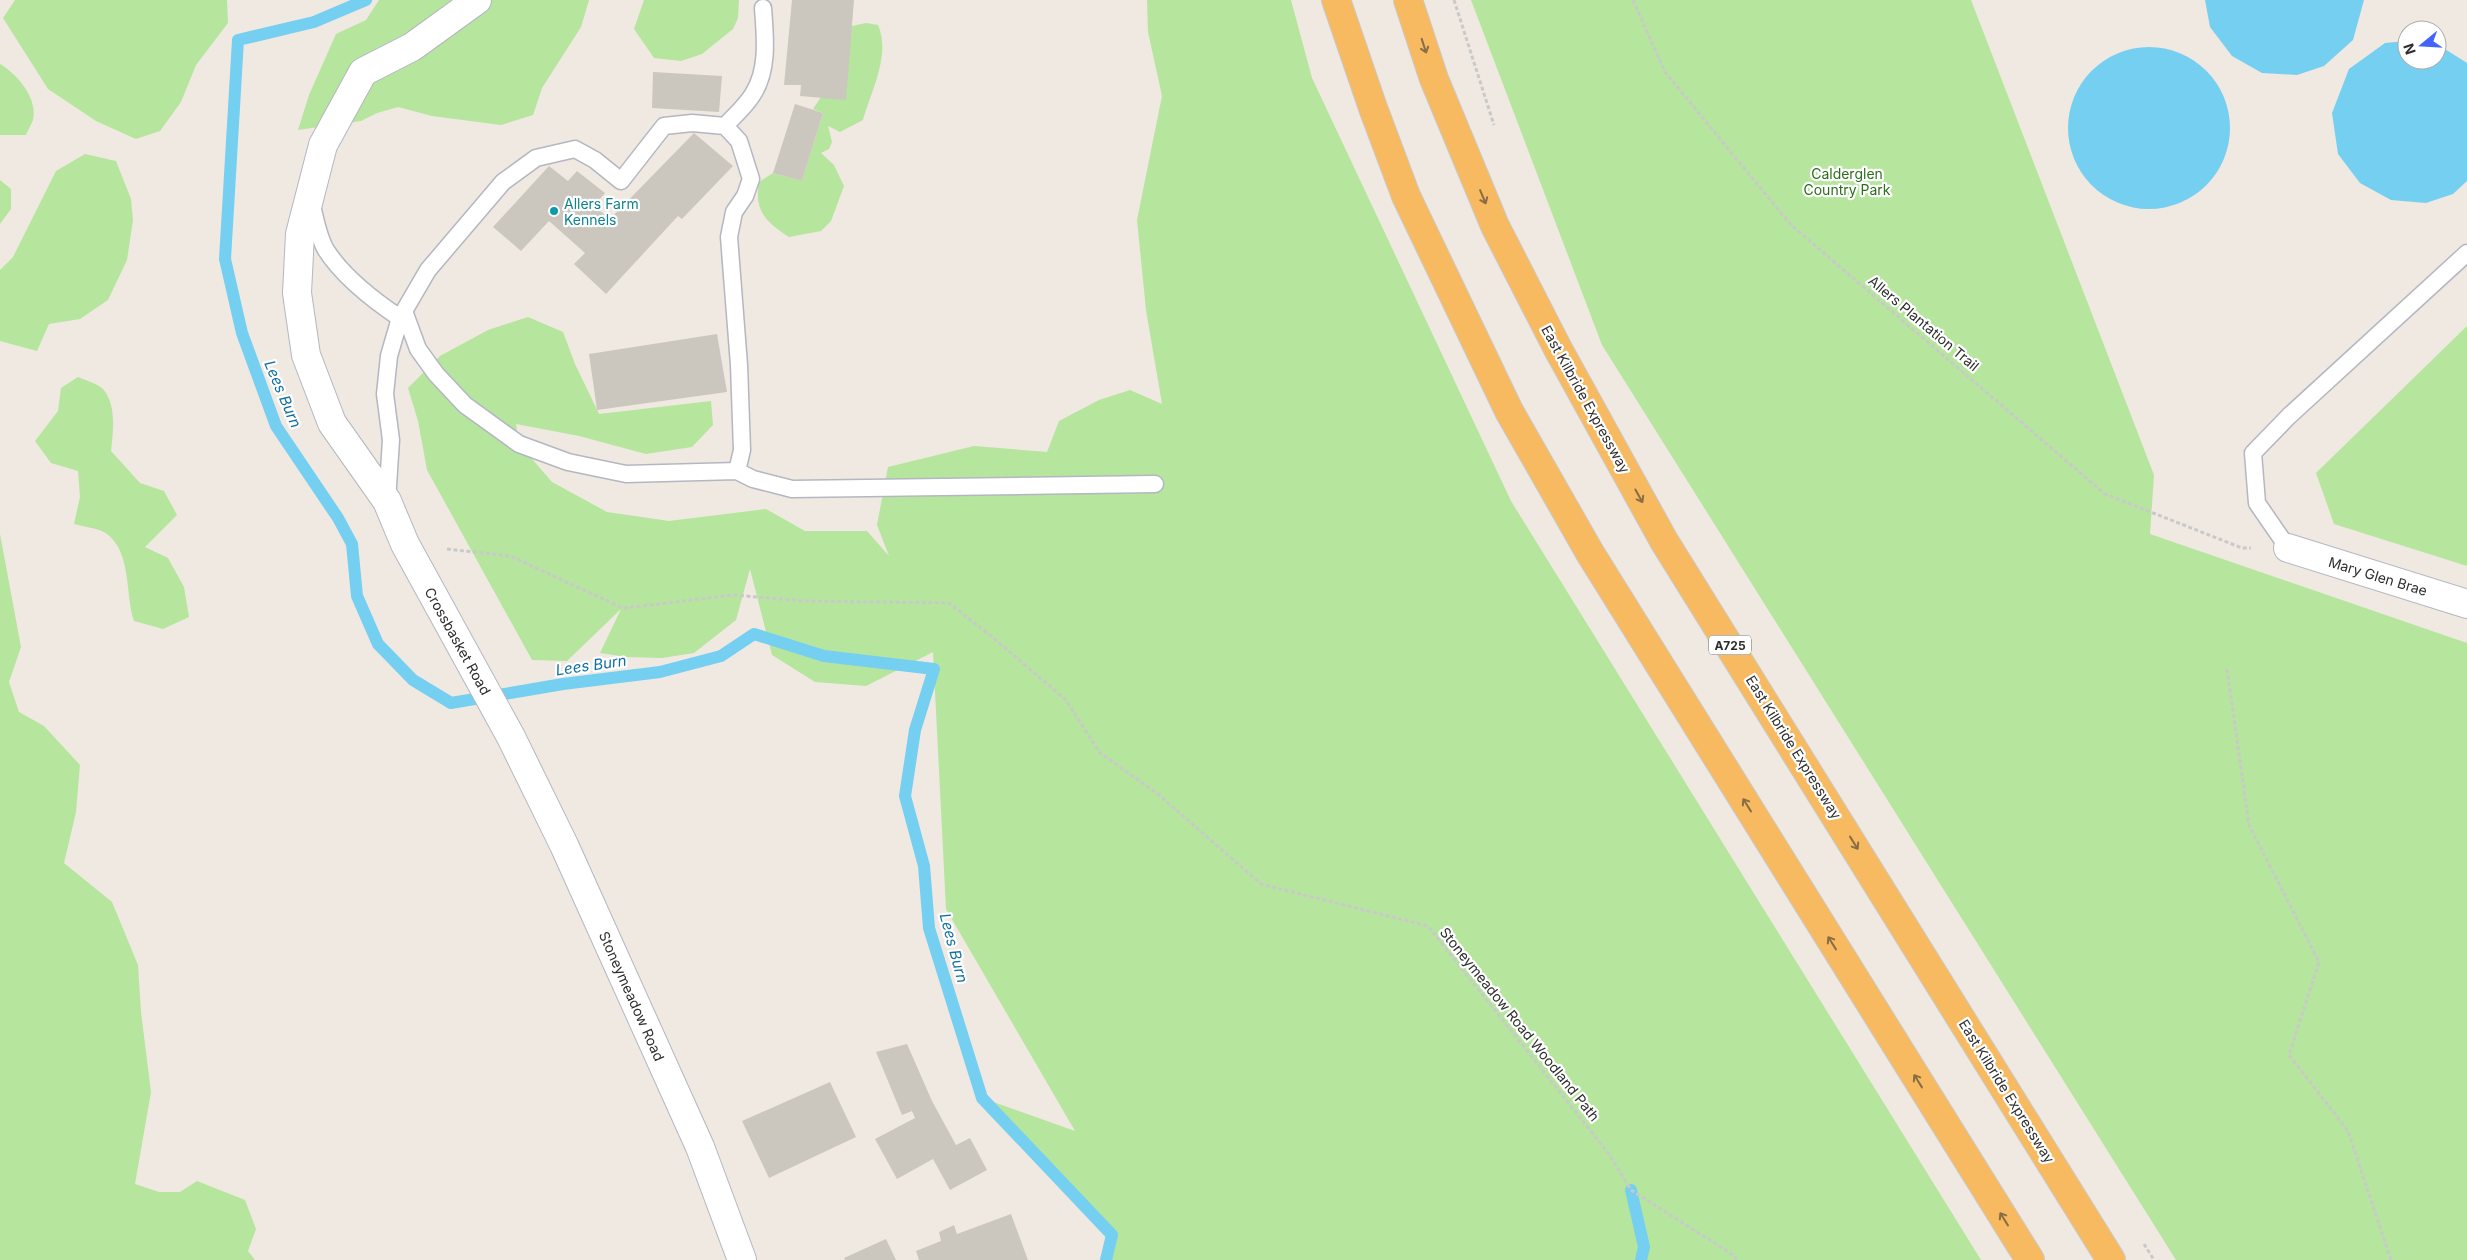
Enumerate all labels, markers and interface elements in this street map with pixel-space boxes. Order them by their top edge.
north arrow [2397,20,2447,70]
one-way arrow [1419,38,1429,54]
text: N [2399,41,2419,57]
park label: Calderglen Country Park [1803,165,1891,198]
one-way arrow [1479,189,1489,204]
place label: Allers Farm Kennels [564,195,639,228]
marker: Allers Farm Kennels [548,205,560,217]
street label: Allers Plantation Trail [1865,272,1983,374]
street label: East Kilbride Expressway [1538,322,1634,476]
water label: Lees Burn [260,357,306,431]
one-way arrow [1635,489,1645,503]
street label: Mary Glen Brae [2327,553,2429,599]
street label: Crossbasket Road [421,584,495,698]
road number: A725 [1709,636,1751,654]
water label: Lees Burn [554,651,628,679]
street label: East Kilbride Expressway [1743,672,1845,822]
one-way arrow [1741,798,1751,812]
one-way arrow [1848,836,1859,850]
water label: Lees Burn [936,911,972,985]
street label: Stoneymeadow Road Woodland Path [1437,924,1603,1124]
street label: Stoneymeadow Road [596,929,668,1063]
one-way arrow [1827,936,1837,950]
street label: East Kilbride Expressway [1956,1016,2058,1166]
one-way arrow [1913,1074,1923,1088]
one-way arrow [1999,1212,2009,1226]

